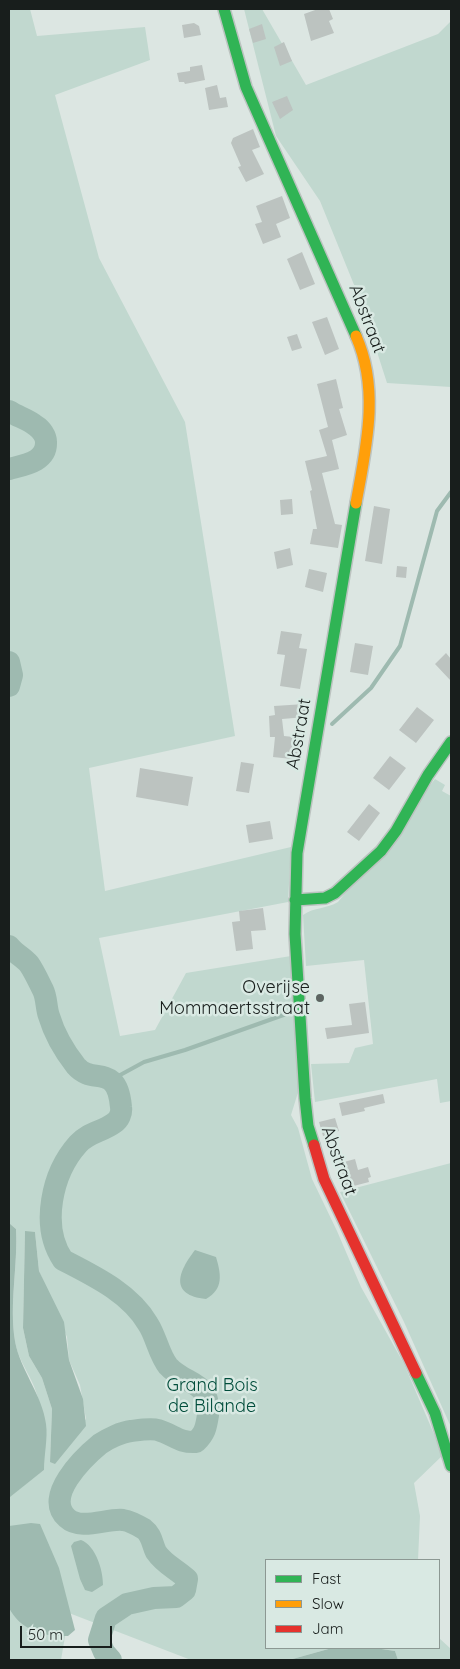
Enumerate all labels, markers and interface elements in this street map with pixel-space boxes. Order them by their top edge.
street label: Abstraat [344,282,390,356]
street label: Abstraat [282,697,316,771]
place label: Overijse Mommaertsstraat [159,977,310,1020]
marker: Overijse Mommaertsstraat [314,992,326,1004]
street label: Abstraat [317,1124,361,1198]
park label: Grand Bois de Bilande [166,1375,258,1418]
legend [265,1559,440,1649]
text: Fast [312,1569,341,1588]
text: Slow [312,1594,344,1613]
scale bar [22,1616,115,1648]
text: Jam [312,1619,343,1638]
text: 50 m [28,1625,63,1644]

